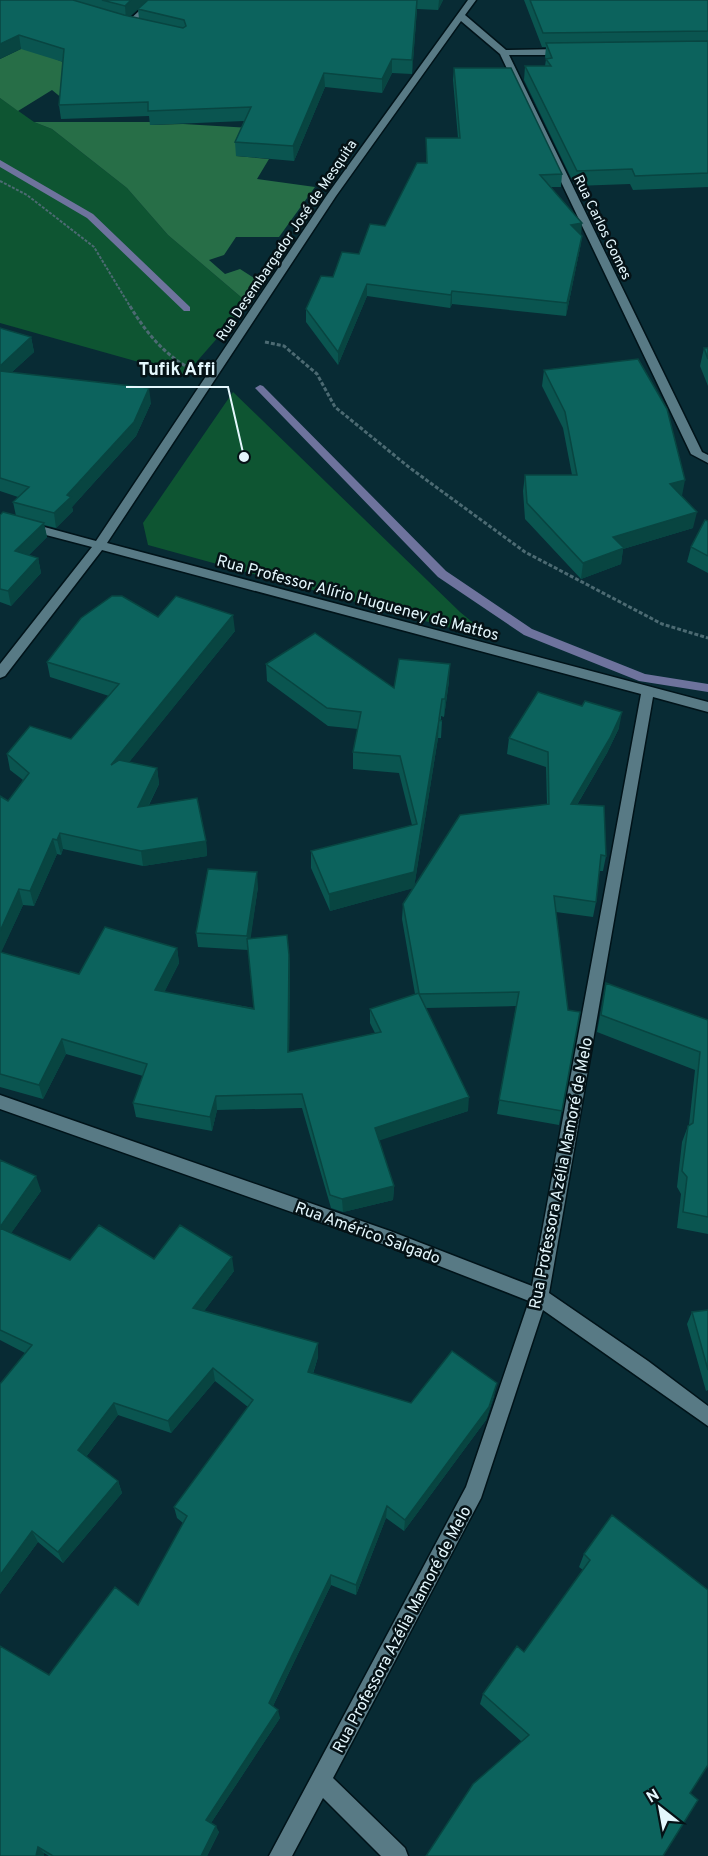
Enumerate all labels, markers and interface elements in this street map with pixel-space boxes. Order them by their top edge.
street label: Rua Desembargador José de Mesquita [213,137,361,345]
street label: Rua Carlos Gomes [569,173,634,283]
callout: Tufik Affi [126,351,228,387]
text: Tufik Affi [138,359,216,382]
street label: Rua Professor Alírio Hugueney de Mattos [214,552,501,646]
street label: Rua Professora Azélia Mamoré de Melo [526,1036,598,1311]
street label: Rua Américo Salgado [292,1198,443,1270]
street label: Rua Professora Azélia Mamoré de Melo [329,1503,477,1757]
north arrow [630,1778,690,1838]
text: N [643,1785,663,1808]

